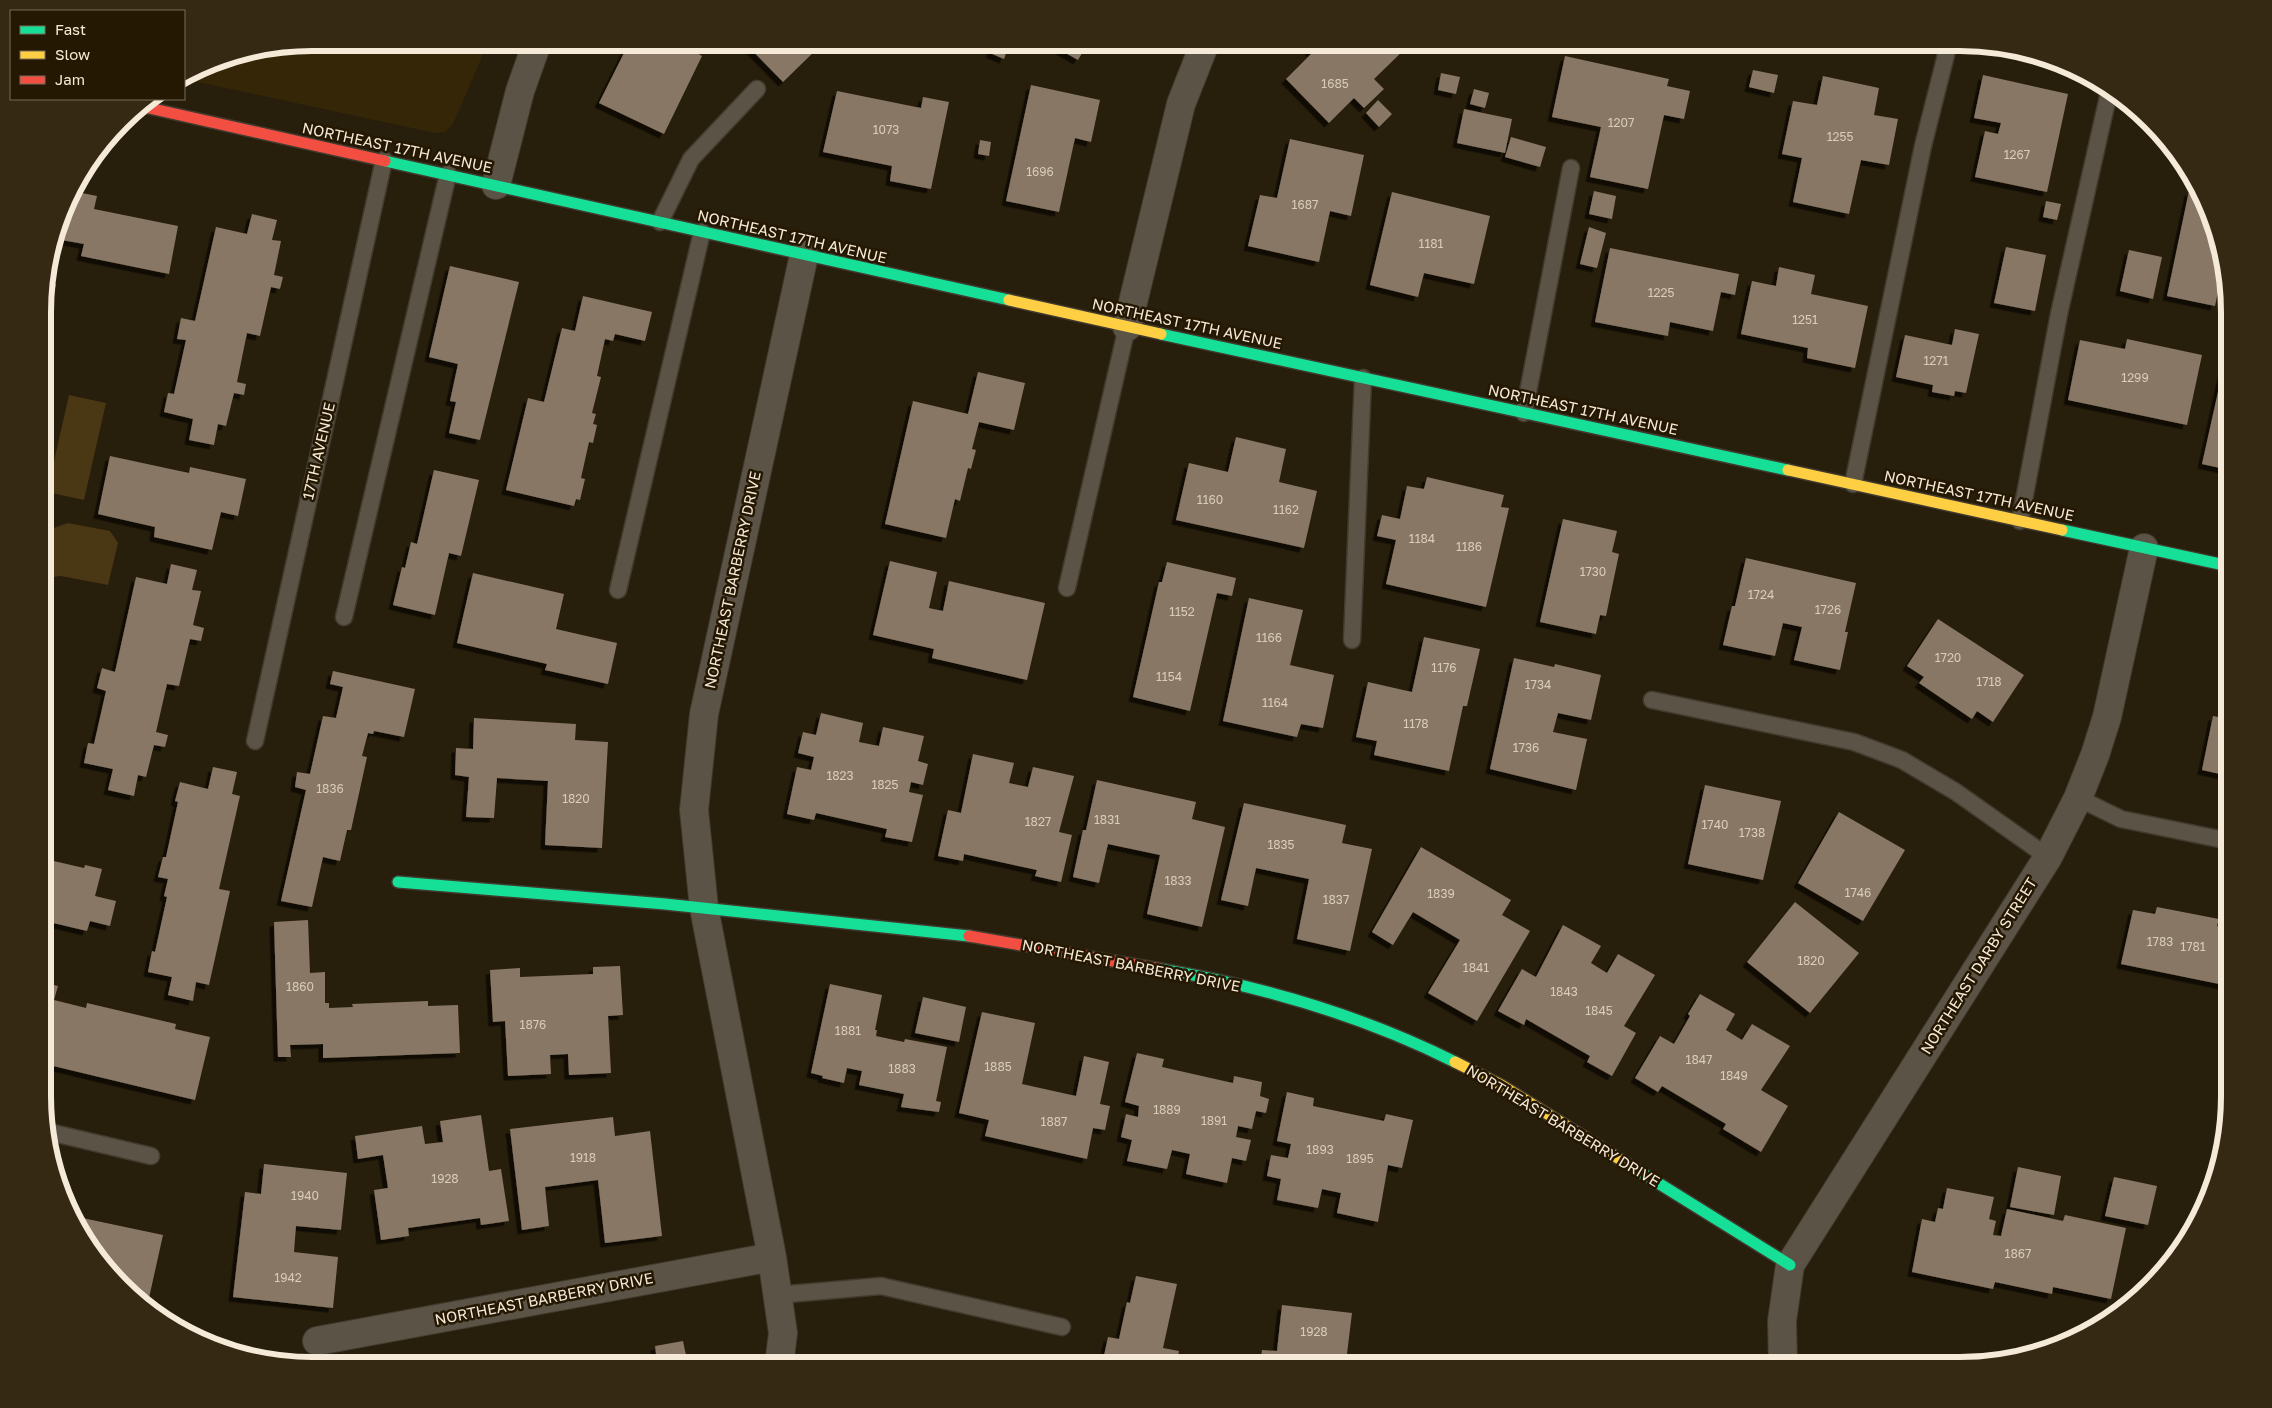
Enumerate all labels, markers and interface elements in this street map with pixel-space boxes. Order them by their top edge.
legend [10,10,185,100]
text: Fast [55,20,86,38]
text: Slow [55,45,90,63]
text: Jam [55,70,85,88]
house number: 1685 [1321,76,1349,91]
house number: 1207 [1608,115,1634,130]
street label: NORTHEAST 17TH AVENUE [301,118,494,176]
house number: 1073 [873,122,899,137]
house number: 1255 [1827,129,1853,144]
house number: 1267 [2004,147,2030,162]
house number: 1696 [1026,164,1054,179]
house number: 1687 [1292,197,1318,212]
street label: NORTHEAST 17TH AVENUE [696,205,889,267]
house number: 1181 [1419,236,1444,251]
house number: 1225 [1648,285,1674,300]
street label: NORTHEAST 17TH AVENUE [1091,294,1284,352]
house number: 1251 [1792,312,1818,327]
house number: 1271 [1924,353,1949,368]
house number: 1299 [2121,370,2149,385]
street label: NORTHEAST 17TH AVENUE [1487,380,1680,438]
street label: 17TH AVENUE [298,400,338,501]
street label: NORTHEAST 17TH AVENUE [1883,466,2076,524]
street label: NORTHEAST BARBERRY DRIVE [700,469,764,690]
house number: 1160 [1197,492,1223,507]
house number: 1162 [1273,502,1299,517]
house number: 1184 [1409,531,1435,546]
house number: 1186 [1456,539,1482,554]
house number: 1730 [1580,564,1606,579]
house number: 1724 [1748,587,1774,602]
house number: 1726 [1815,602,1841,617]
house number: 1152 [1169,604,1195,619]
house number: 1166 [1256,630,1282,645]
house number: 1720 [1935,650,1961,665]
house number: 1176 [1431,660,1457,675]
house number: 1154 [1156,669,1182,684]
house number: 1718 [1976,674,2002,689]
house number: 1734 [1525,677,1551,692]
house number: 1164 [1262,695,1288,710]
house number: 1178 [1403,716,1429,731]
house number: 1736 [1513,740,1539,755]
house number: 1823 [826,768,854,783]
house number: 1825 [871,777,899,792]
house number: 1836 [316,781,344,796]
house number: 1820 [562,791,590,806]
house number: 1831 [1094,812,1120,827]
house number: 1827 [1025,814,1051,829]
house number: 1740 [1702,817,1728,832]
house number: 1738 [1739,825,1765,840]
house number: 1835 [1267,837,1295,852]
house number: 1833 [1164,873,1192,888]
street label: NORTHEAST DARBY STREET [1916,874,2040,1057]
house number: 1746 [1845,885,1871,900]
house number: 1839 [1427,886,1455,901]
house number: 1837 [1323,892,1349,907]
house number: 1783 [2147,934,2173,949]
street label: NORTHEAST BARBERRY DRIVE [1021,935,1242,995]
house number: 1781 [2180,939,2206,954]
house number: 1820 [1797,953,1825,968]
house number: 1841 [1463,960,1489,975]
house number: 1860 [286,979,314,994]
house number: 1843 [1550,984,1578,999]
house number: 1845 [1585,1003,1613,1018]
house number: 1876 [520,1017,546,1032]
house number: 1881 [835,1023,861,1038]
house number: 1847 [1686,1052,1712,1067]
house number: 1885 [984,1059,1012,1074]
street label: NORTHEAST BARBERRY DRIVE [1464,1060,1663,1190]
house number: 1883 [888,1061,916,1076]
house number: 1849 [1720,1068,1748,1083]
house number: 1889 [1153,1102,1181,1117]
house number: 1891 [1201,1113,1227,1128]
house number: 1887 [1041,1114,1067,1129]
house number: 1893 [1306,1142,1334,1157]
house number: 1918 [570,1150,596,1165]
house number: 1895 [1346,1151,1374,1166]
house number: 1928 [431,1171,459,1186]
house number: 1940 [291,1188,319,1203]
house number: 1867 [2005,1246,2031,1261]
street label: NORTHEAST BARBERRY DRIVE [433,1268,654,1328]
house number: 1942 [274,1270,302,1285]
house number: 1928 [1300,1324,1328,1339]

